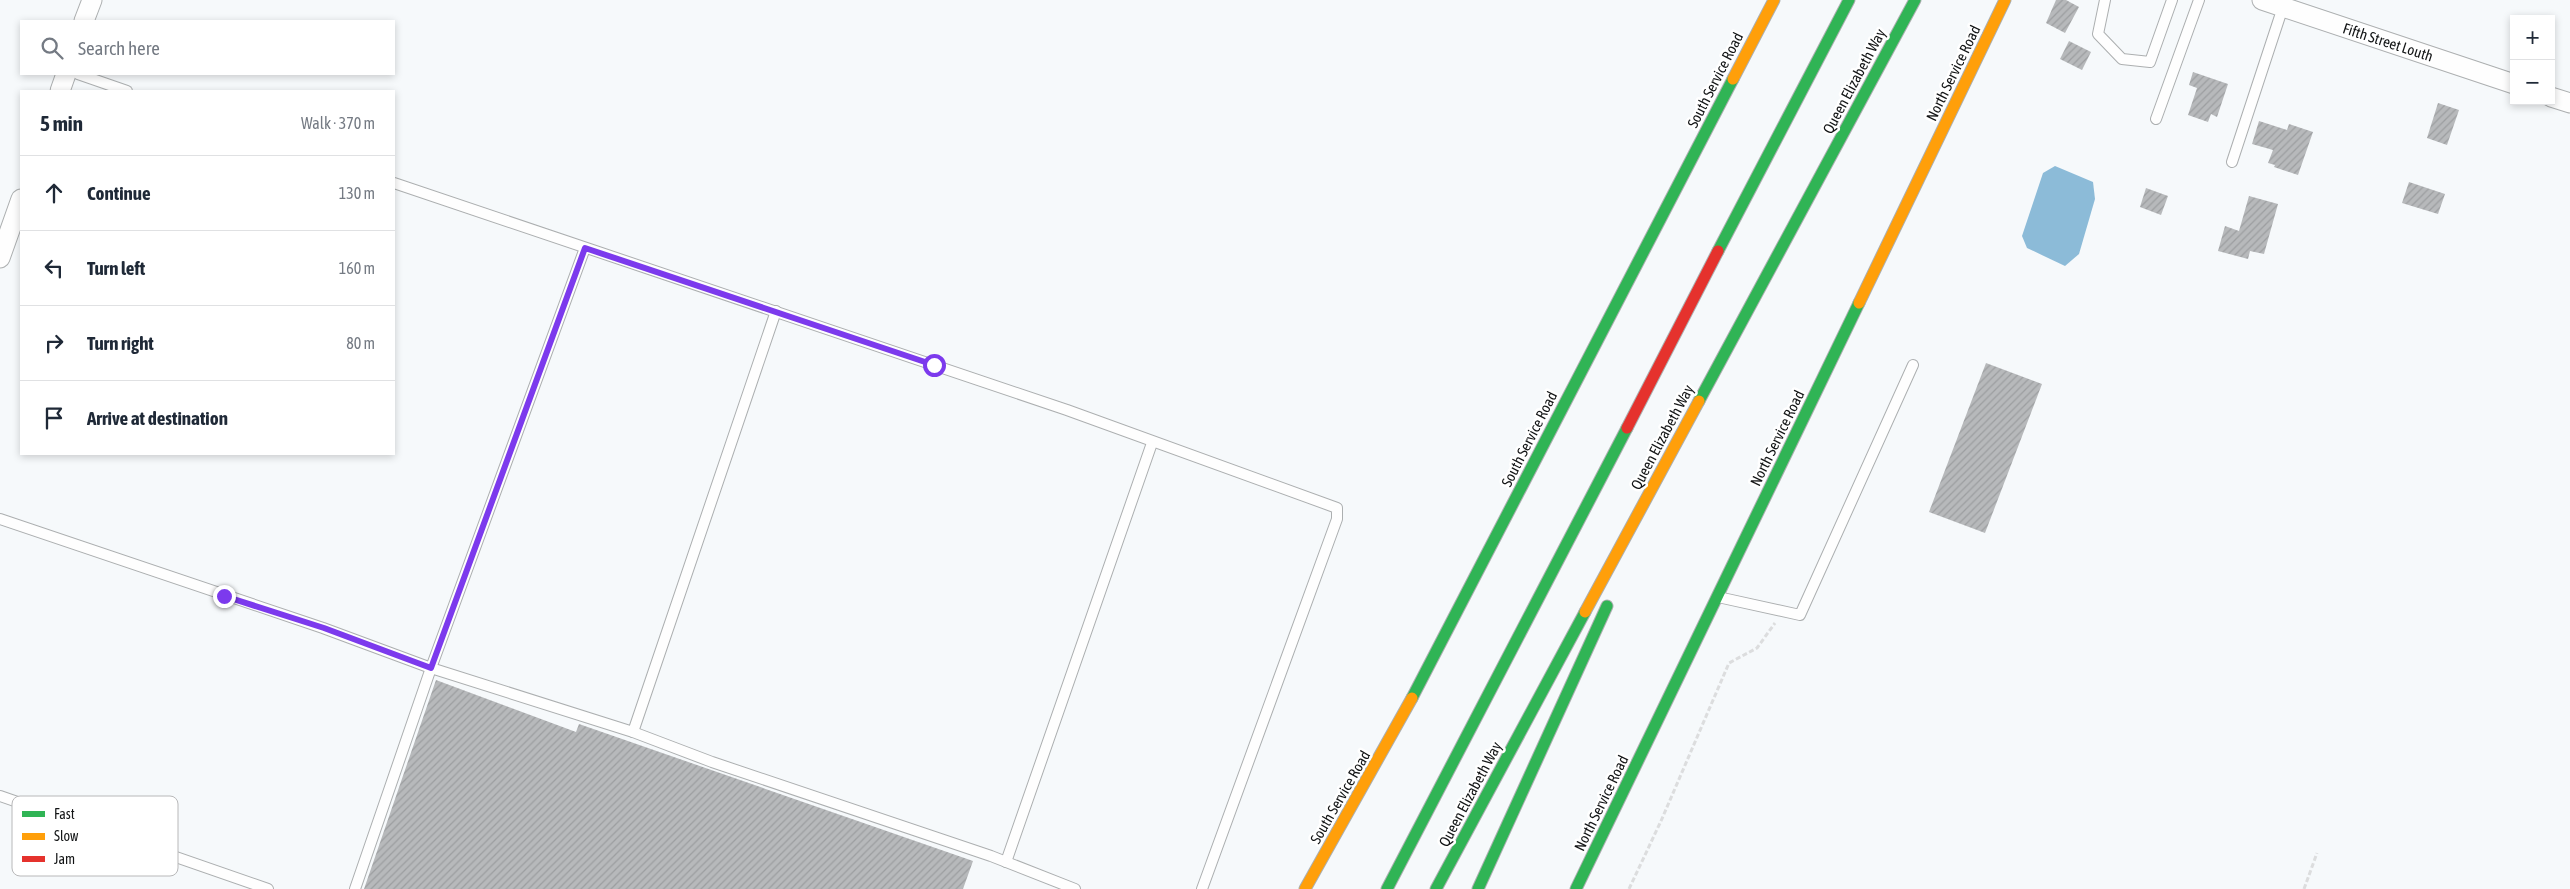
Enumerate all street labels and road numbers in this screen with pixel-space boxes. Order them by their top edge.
street label: Fifth Street Louth [2341,19,2435,65]
street label: North Service Road [1923,23,1983,123]
street label: Queen Elizabeth Way [1819,26,1889,136]
street label: South Service Road [1684,30,1746,130]
street label: Queen Elizabeth Way [1627,382,1697,492]
street label: North Service Road [1747,388,1807,488]
street label: South Service Road [1498,389,1560,489]
street label: Queen Elizabeth Way [1435,739,1505,849]
street label: South Service Road [1307,748,1373,846]
street label: North Service Road [1571,753,1631,853]

